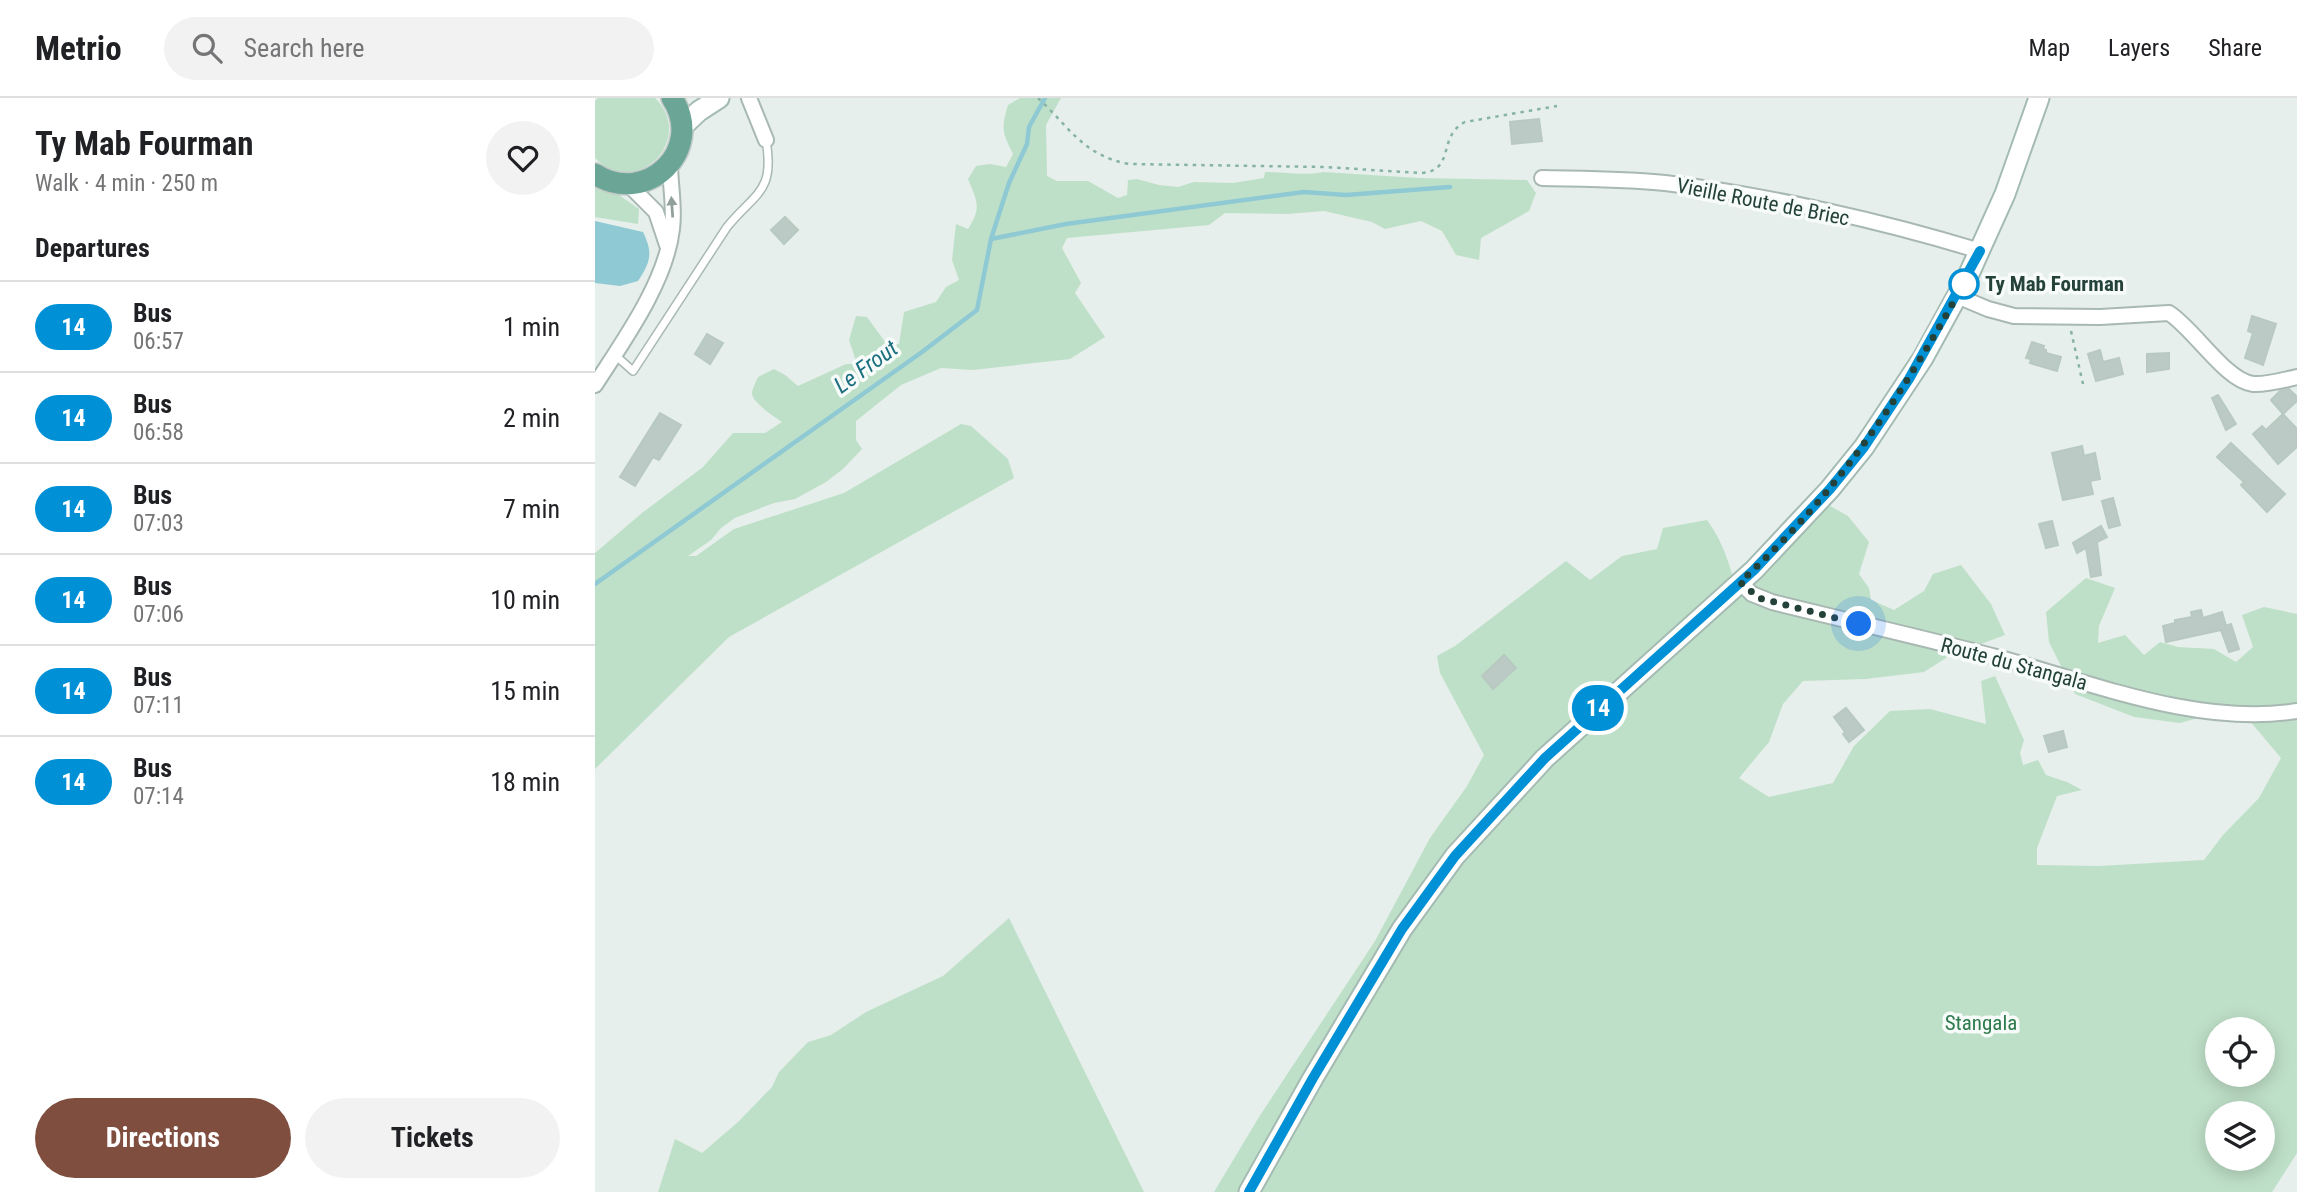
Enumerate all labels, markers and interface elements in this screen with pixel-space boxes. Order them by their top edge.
search box [164,17,654,80]
text: Metrio [35,29,122,68]
icon: search [188,29,226,67]
text: Search here [244,33,365,63]
text: Map [2029,34,2070,62]
text: Layers [2108,34,2170,62]
text: Share [2208,34,2262,62]
button: heart [486,121,560,195]
text: Ty Mab Fourman [35,124,254,163]
text: Walk · 4 min · 250 m [35,170,218,197]
street label: Vieille Route de Briec [1675,173,1851,231]
one-way arrow [666,195,677,217]
text: Departures [35,233,150,263]
marker: Ty Mab Fourman [1949,269,1979,299]
place label: Ty Mab Fourman [1985,272,2124,296]
text: Bus [133,298,172,328]
text: 1 min [503,312,560,342]
text: 14 [61,313,86,341]
text: 06:57 [133,328,184,355]
water label: Le Frout [829,335,903,399]
text: Bus [133,389,172,419]
text: 2 min [503,403,560,433]
text: 14 [61,404,86,432]
text: 06:58 [133,419,184,446]
text: Bus [133,480,172,510]
text: 7 min [503,494,560,524]
text: 14 [61,495,86,523]
text: 07:03 [133,510,184,537]
text: Bus [133,571,172,601]
text: 10 min [490,585,560,615]
text: 14 [61,586,86,614]
text: 07:06 [133,601,184,628]
your location [1841,606,1876,641]
street label: Route du Stangala [1938,633,2090,695]
text: Bus [133,662,172,692]
text: 15 min [490,676,560,706]
text: 14 [61,677,86,705]
line badge: 14 [1567,685,1629,731]
text: 07:11 [133,692,184,719]
text: 14 [1586,694,1610,722]
text: Bus [133,753,172,783]
text: 18 min [490,767,560,797]
text: 14 [61,768,86,796]
text: 07:14 [133,783,184,810]
park label: Stangala [1945,1011,2017,1035]
map controls [2205,1017,2275,1171]
button: locate [2205,1017,2275,1087]
button: Directions [35,1098,291,1178]
button: Tickets [305,1098,560,1178]
button: layers [2205,1101,2275,1171]

